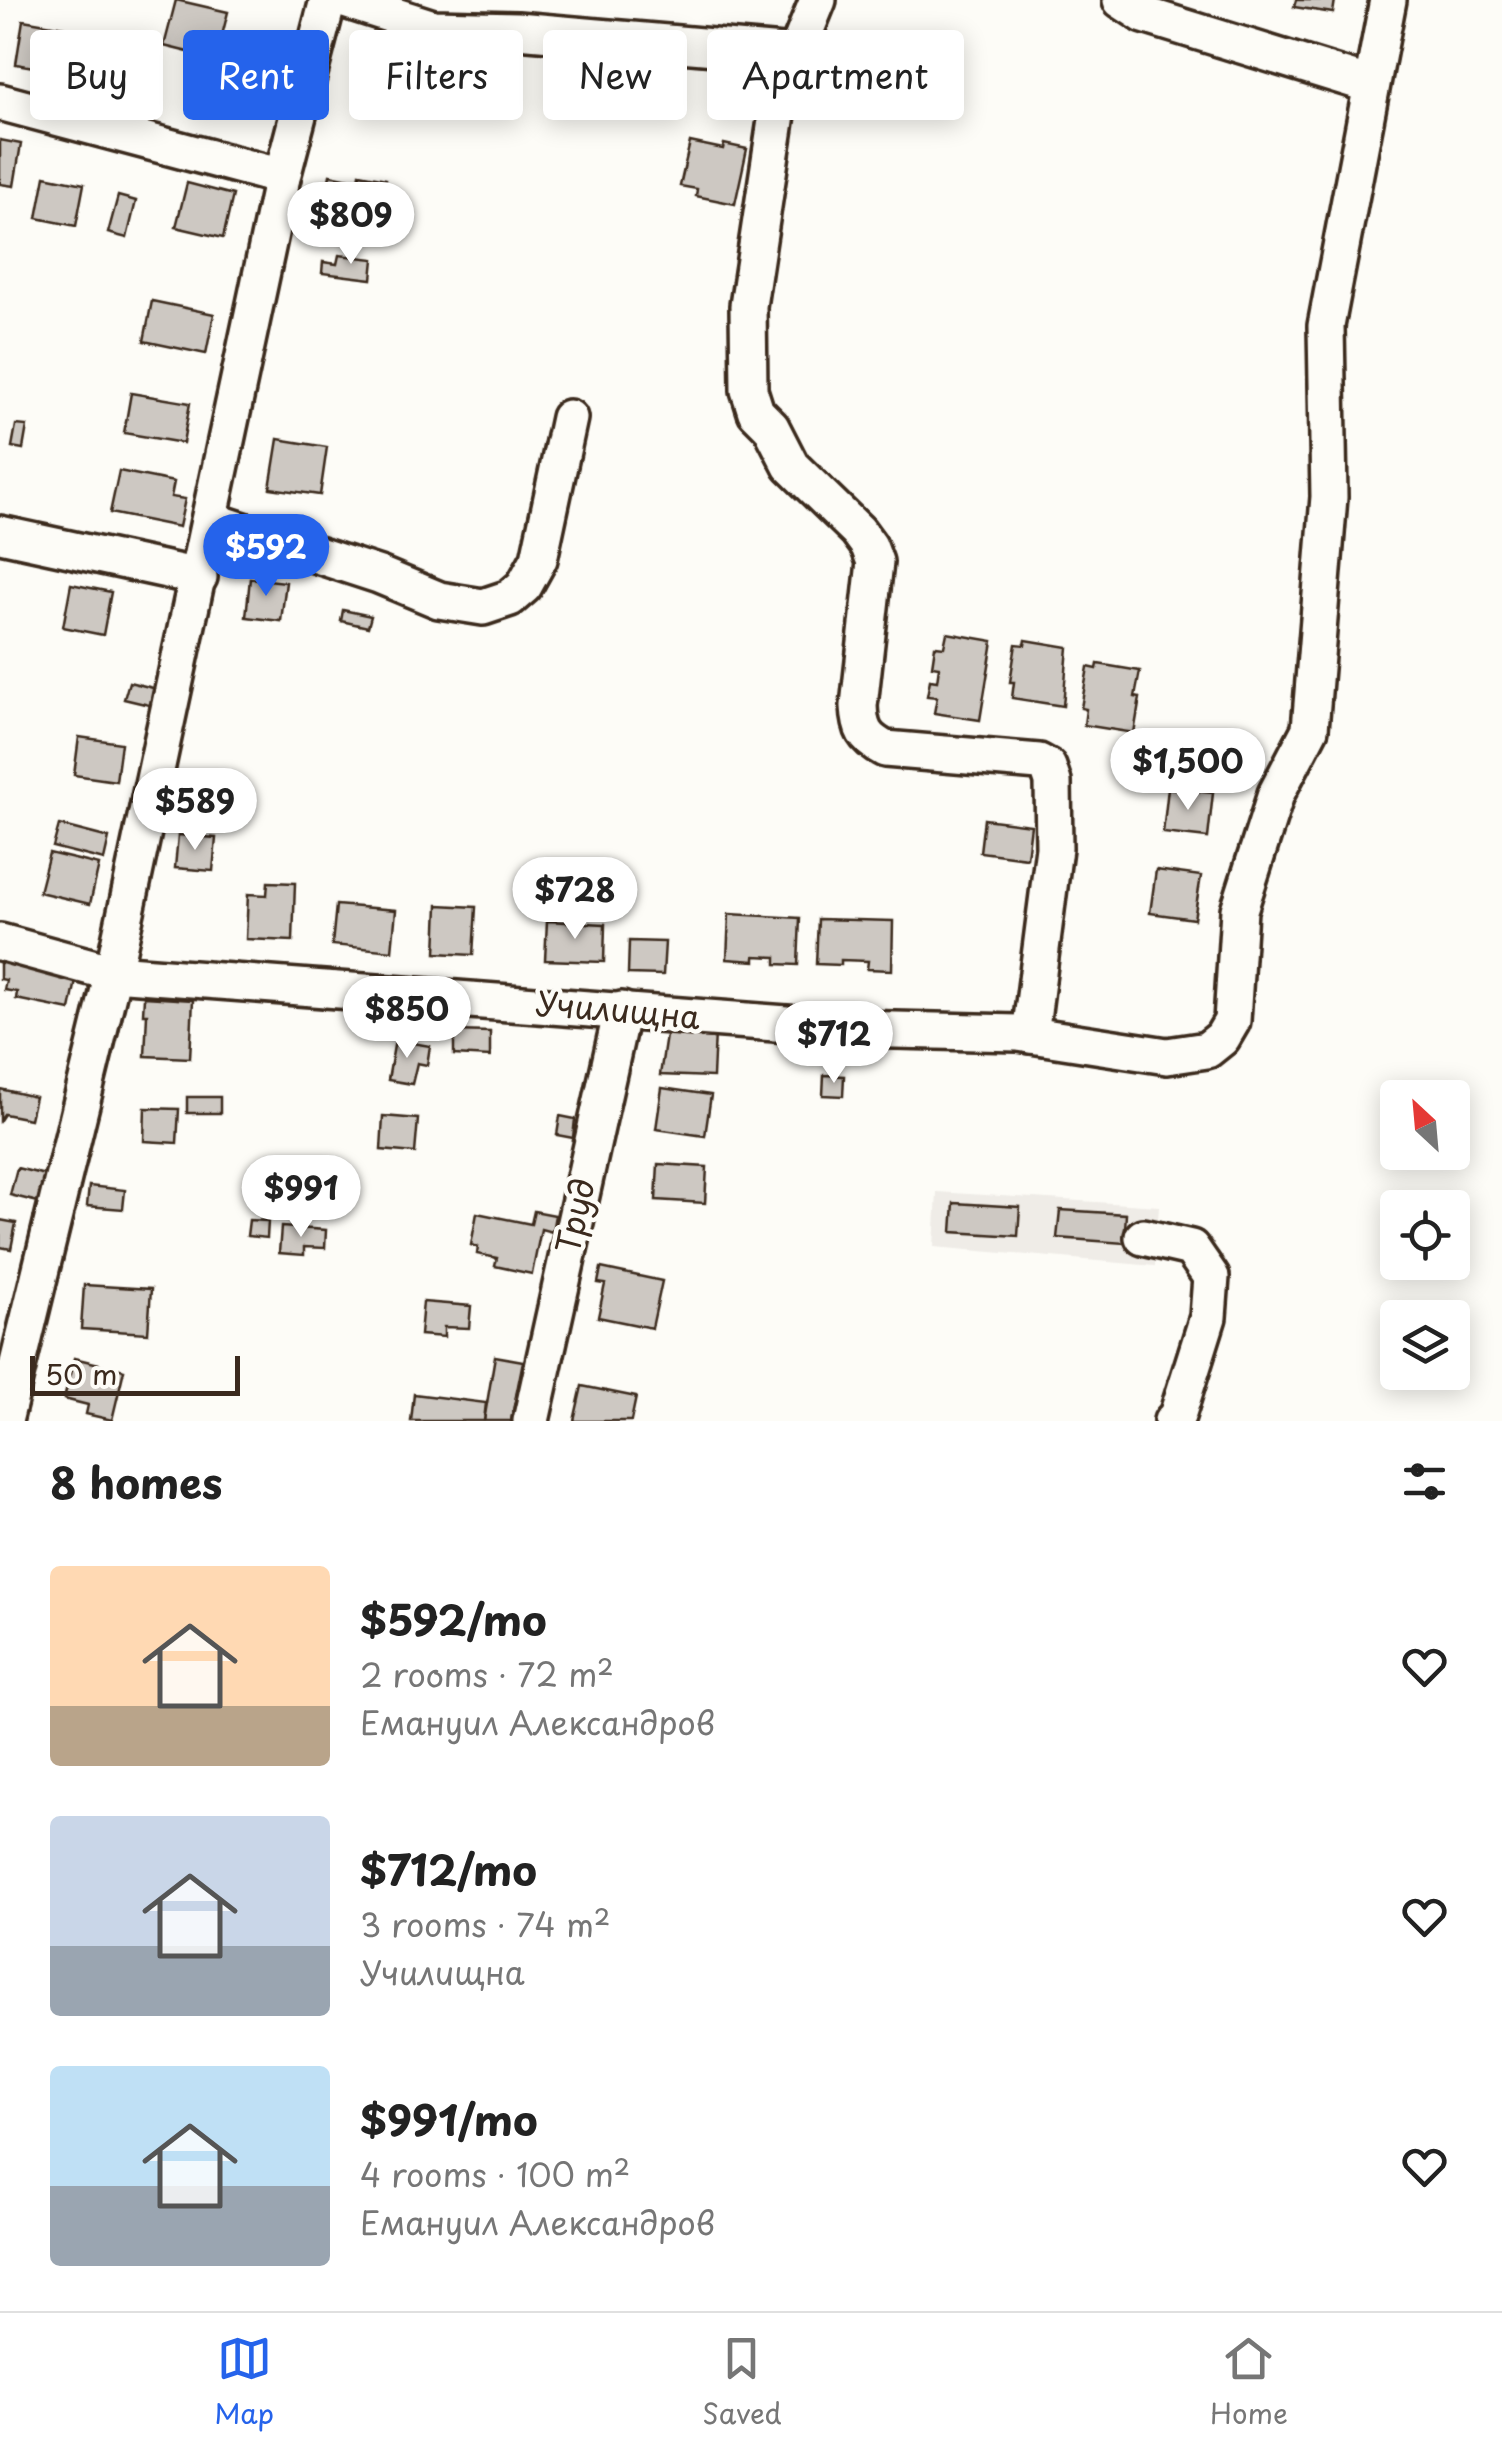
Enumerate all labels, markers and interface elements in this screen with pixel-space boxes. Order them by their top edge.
chip: Buy [30,30,163,120]
chip: Rent [183,30,329,120]
chip: Filters [349,30,523,120]
chip: New [543,30,687,120]
chip: Apartment [707,30,964,120]
pin: $809 [292,182,410,267]
text: $809 [309,190,393,238]
pin: $592 [207,514,325,599]
text: $592 [225,522,307,570]
pin: $1,500 [1107,728,1269,813]
text: $1,500 [1132,736,1244,784]
pin: $589 [136,768,254,853]
text: $589 [155,776,235,824]
pin: $728 [516,857,634,942]
text: $728 [534,865,616,913]
pin: $850 [348,976,466,1061]
street label: Училищна [534,978,702,1040]
text: $850 [365,984,449,1032]
pin: $712 [775,1001,893,1086]
text: $712 [797,1009,871,1057]
north arrow [1380,1080,1470,1170]
map controls [1380,1080,1470,1390]
pin: $991 [242,1155,360,1240]
text: $991 [264,1163,338,1211]
street label: Труд [542,1173,606,1258]
button: locate [1380,1190,1470,1280]
button: layers [1380,1300,1470,1390]
scale bar [30,1351,240,1396]
text: 50 m [45,1352,118,1395]
text: 8 homes [50,1450,223,1513]
icon: filters [1397,1454,1452,1509]
text: $592/mo [360,1587,547,1650]
icon: home [130,1606,250,1726]
icon: heart [1397,1639,1452,1694]
text: 2 rooms · 72 m² [360,1650,614,1698]
text: Емануил Александров [360,1698,715,1746]
text: $712/mo [360,1837,537,1900]
icon: home [130,1856,250,1976]
icon: heart [1397,1889,1452,1944]
text: 3 rooms · 74 m² [360,1900,610,1948]
text: Училищна [360,1948,525,1996]
text: $991/mo [360,2087,538,2150]
icon: home [130,2106,250,2226]
icon: heart [1397,2139,1452,2194]
text: 4 rooms · 100 m² [360,2150,630,2198]
text: Емануил Александров [360,2198,715,2246]
tab: Map [214,2331,274,2434]
tab: Saved [702,2331,782,2434]
tab: Home [1210,2331,1288,2434]

